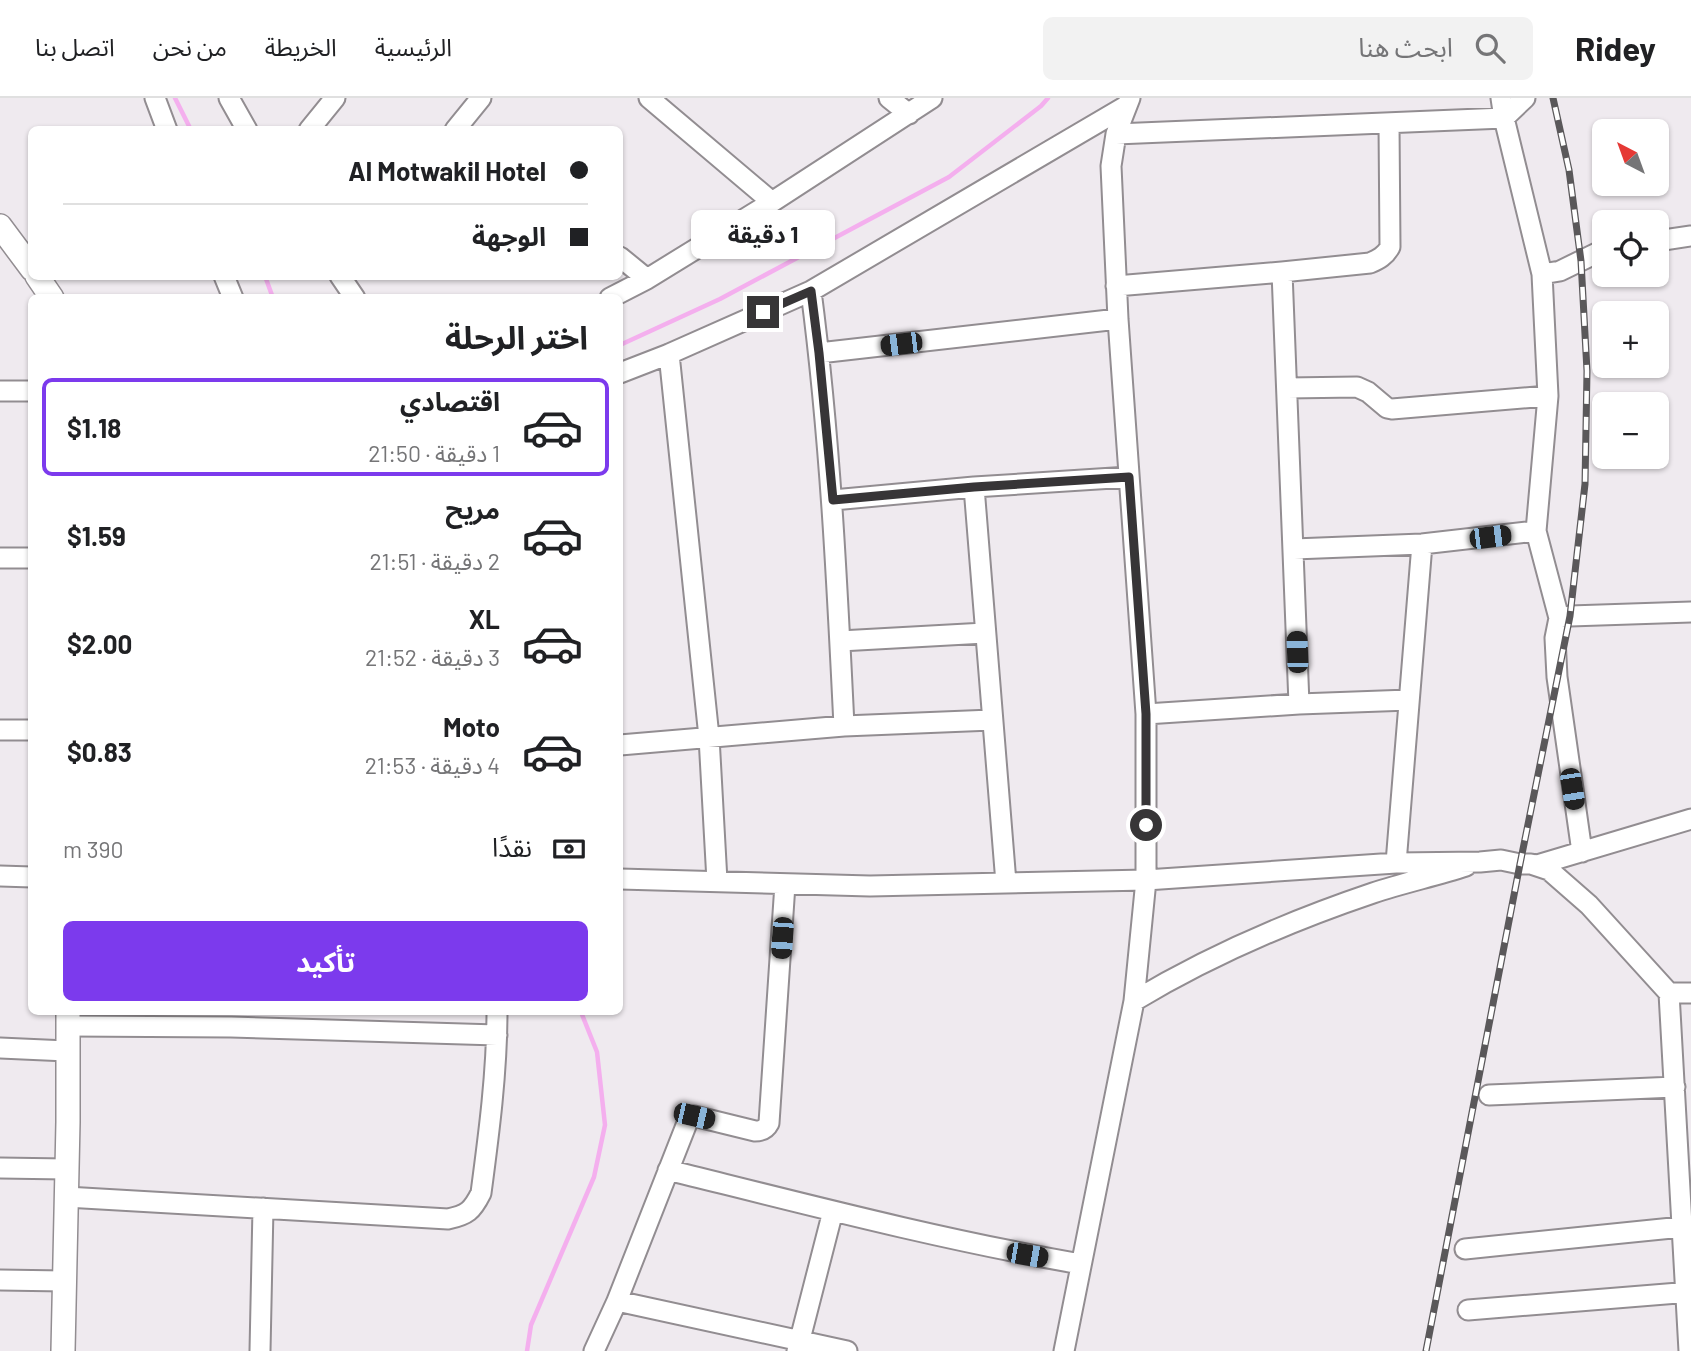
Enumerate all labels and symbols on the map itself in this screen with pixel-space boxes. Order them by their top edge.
north arrow [1592,119,1670,196]
callout: 1 دقيقة [691,211,835,260]
route end [747,296,779,328]
car [879,331,924,357]
car [1468,524,1513,550]
car [1286,631,1309,673]
car [1559,767,1586,811]
route start [1130,809,1162,841]
car [771,916,794,960]
car [672,1101,717,1131]
car [1005,1241,1050,1269]

